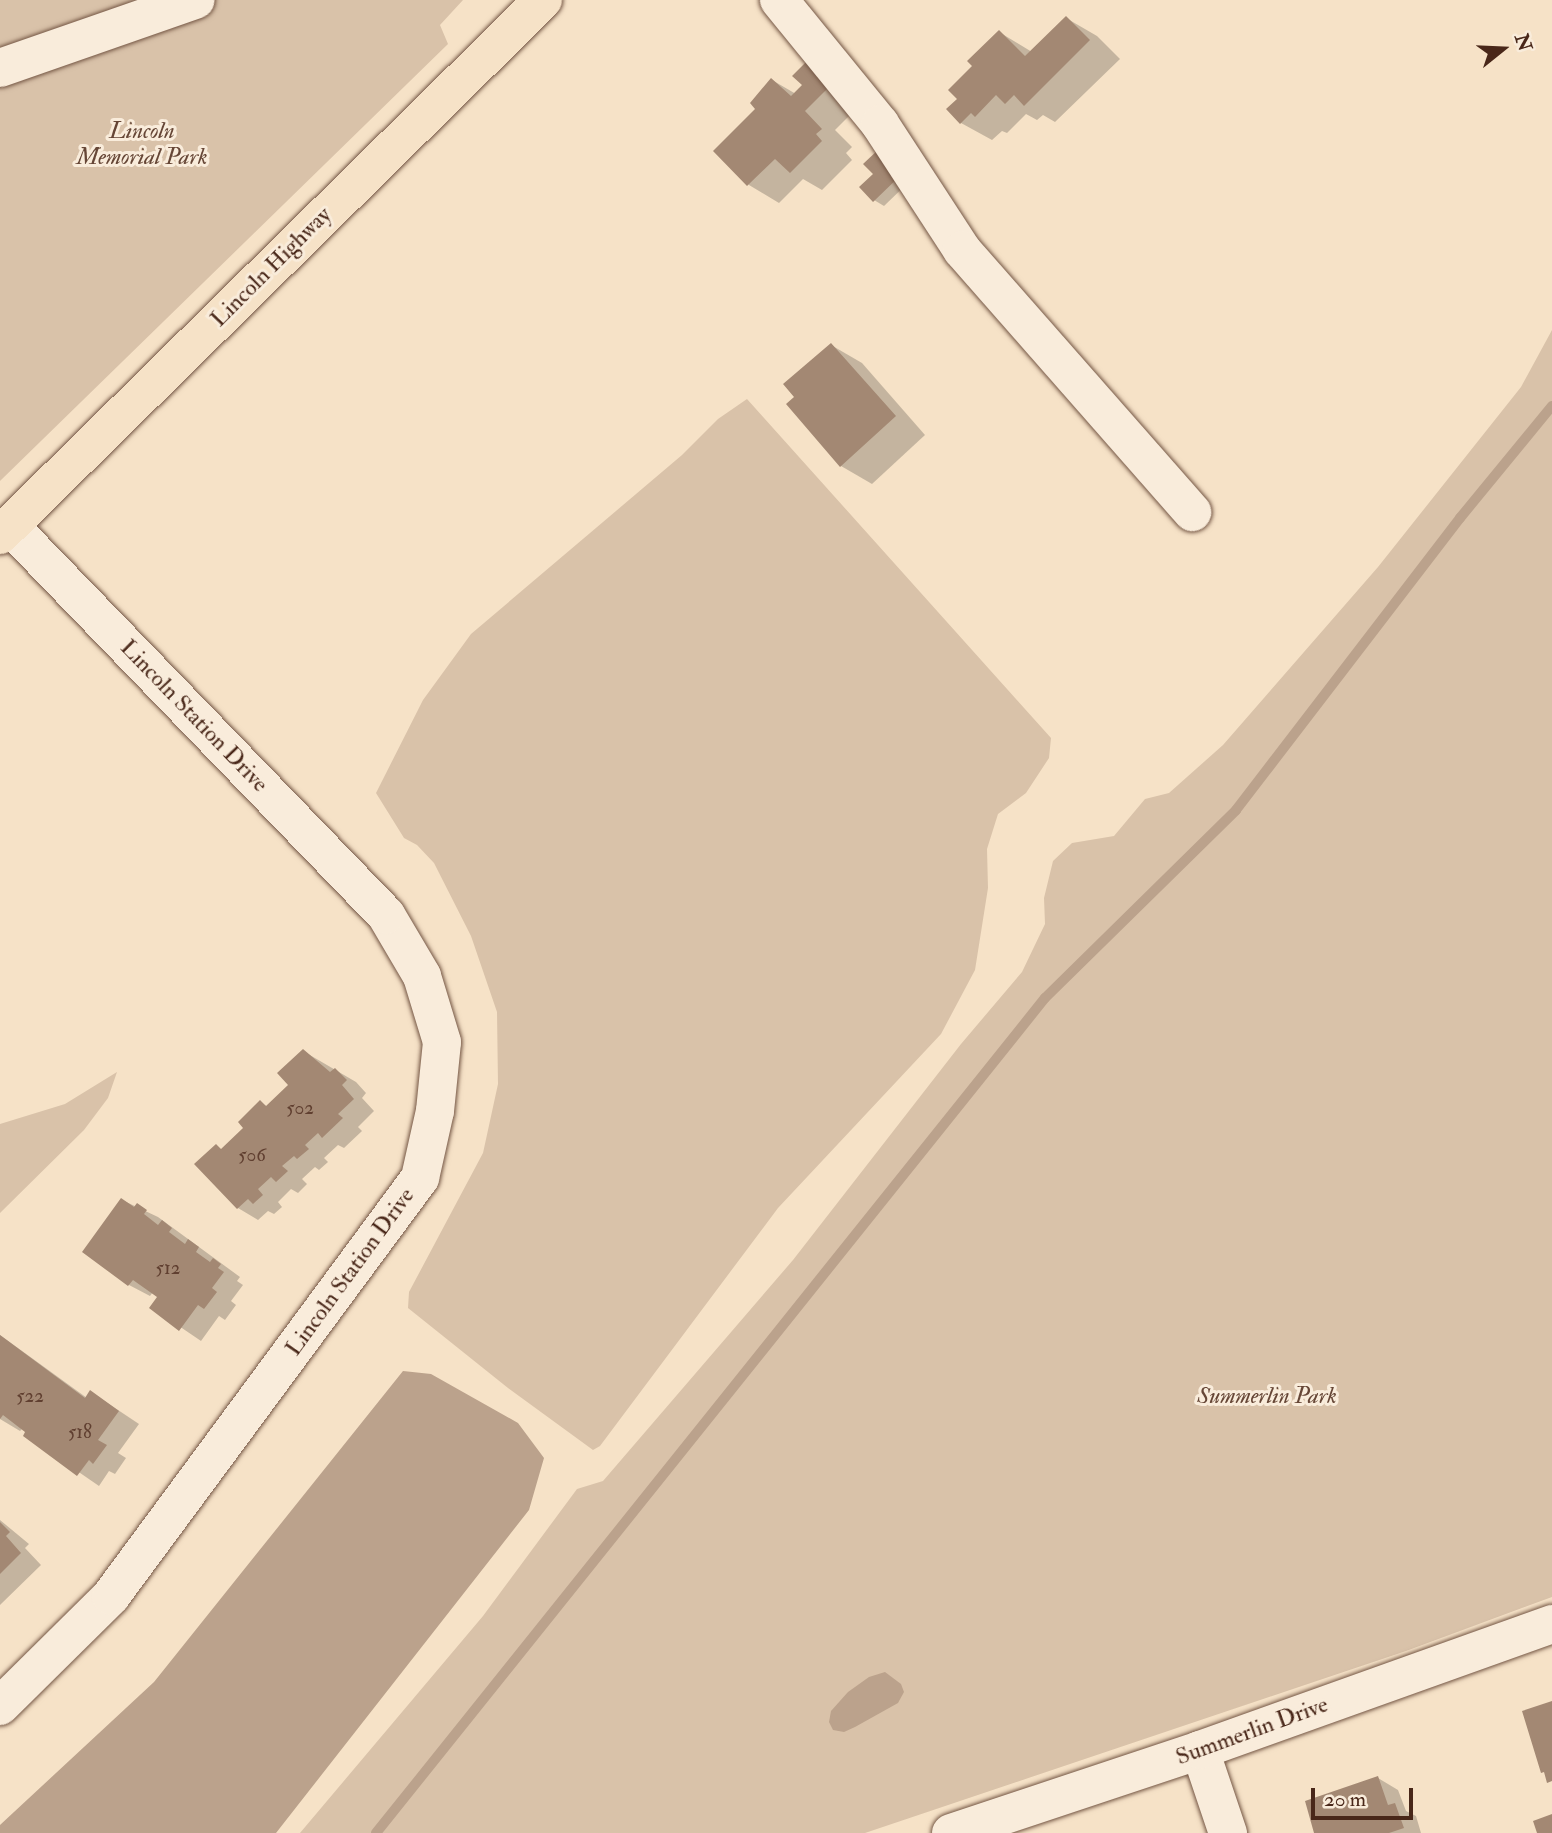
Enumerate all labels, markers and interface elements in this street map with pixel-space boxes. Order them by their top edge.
north arrow [1468,14,1538,84]
text: N [1509,31,1537,54]
park label: Lincoln Memorial Park [76,117,208,171]
street label: Lincoln Highway [205,201,337,333]
street label: Lincoln Station Drive [114,634,274,798]
house number: 502 [286,1098,314,1120]
house number: 506 [238,1145,266,1167]
street label: Lincoln Station Drive [280,1183,420,1361]
house number: 512 [156,1258,180,1280]
park label: Summerlin Park [1197,1382,1337,1410]
house number: 522 [16,1386,44,1408]
house number: 518 [68,1422,92,1444]
street label: Summerlin Drive [1172,1691,1332,1771]
scale bar [1314,1773,1416,1817]
text: 20 m [1324,1786,1366,1813]

